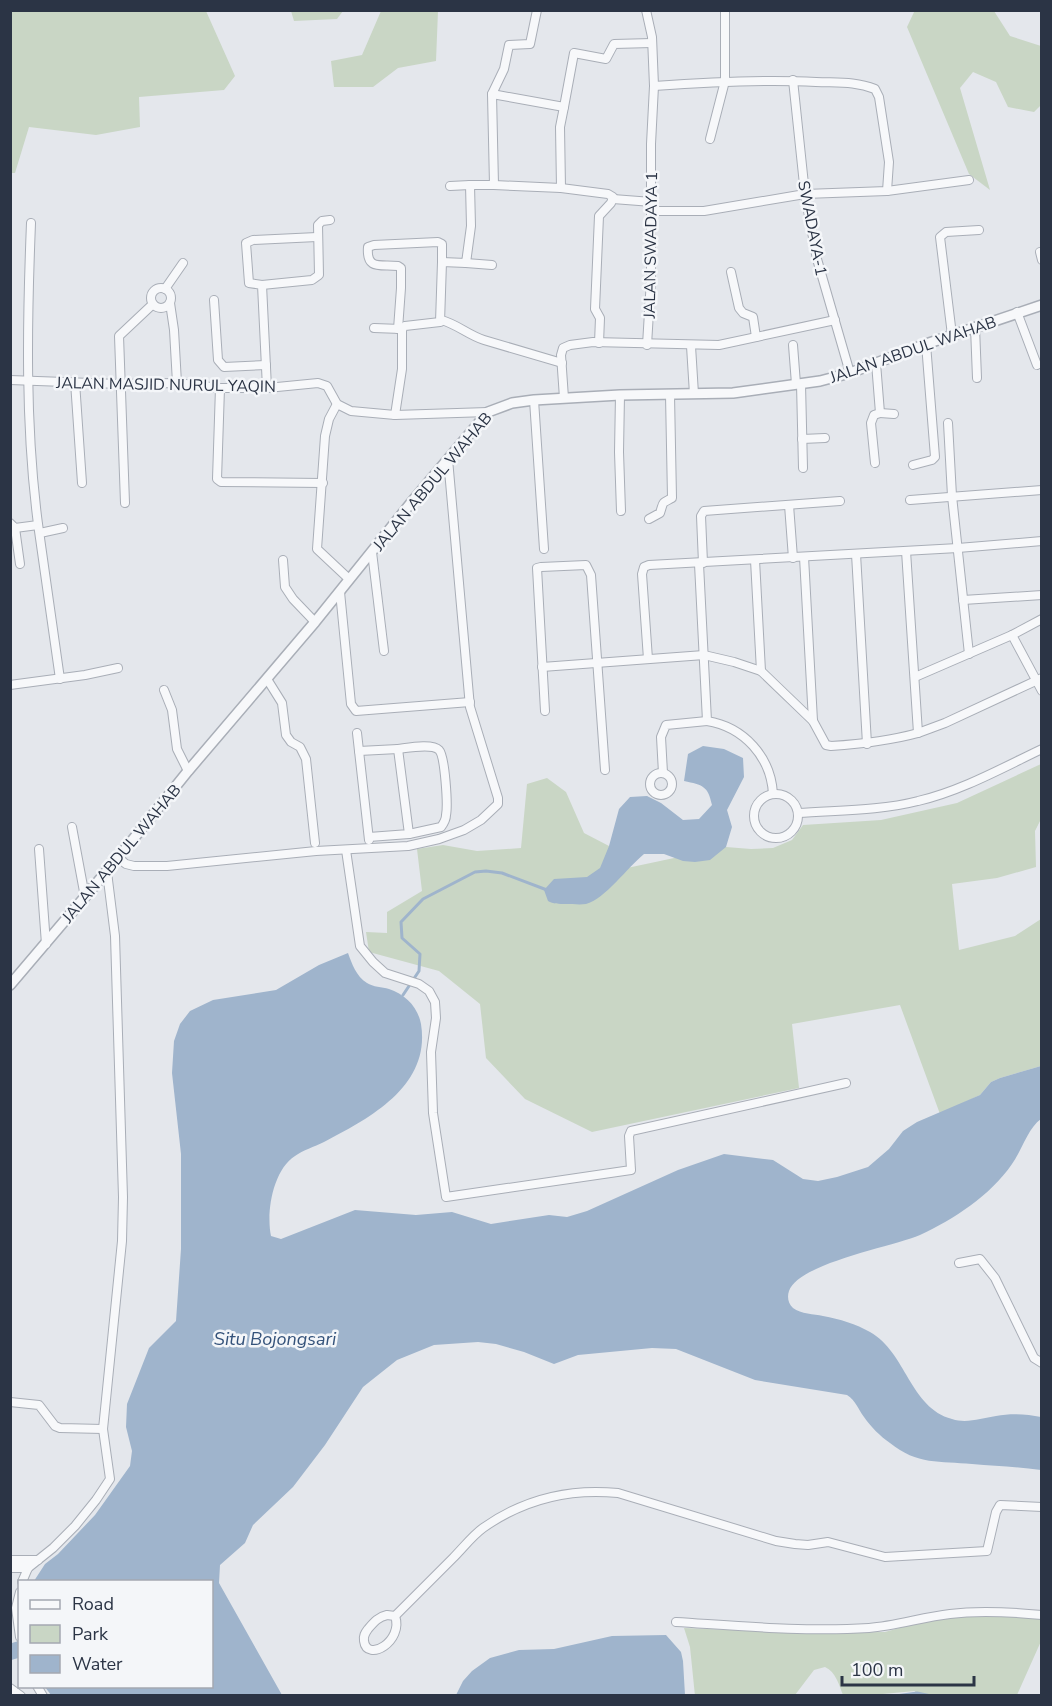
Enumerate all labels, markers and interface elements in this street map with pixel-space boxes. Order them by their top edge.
street label: JALAN SWADAYA 1 [639,171,663,320]
street label: SWADAYA-1 [792,179,832,278]
street label: JALAN ABDUL WAHAB [826,311,999,389]
street label: JALAN MASJID NURUL YAQIN [55,372,276,398]
street label: JALAN ABDUL WAHAB [368,408,497,556]
street label: JALAN ABDUL WAHAB [57,780,186,928]
water label: Situ Bojongsari [214,1327,337,1351]
legend [18,1580,213,1688]
text: Road [72,1592,114,1616]
text: Park [72,1622,109,1646]
scale bar [842,1649,974,1687]
text: Water [72,1652,123,1676]
text: 100 m [851,1658,903,1682]

